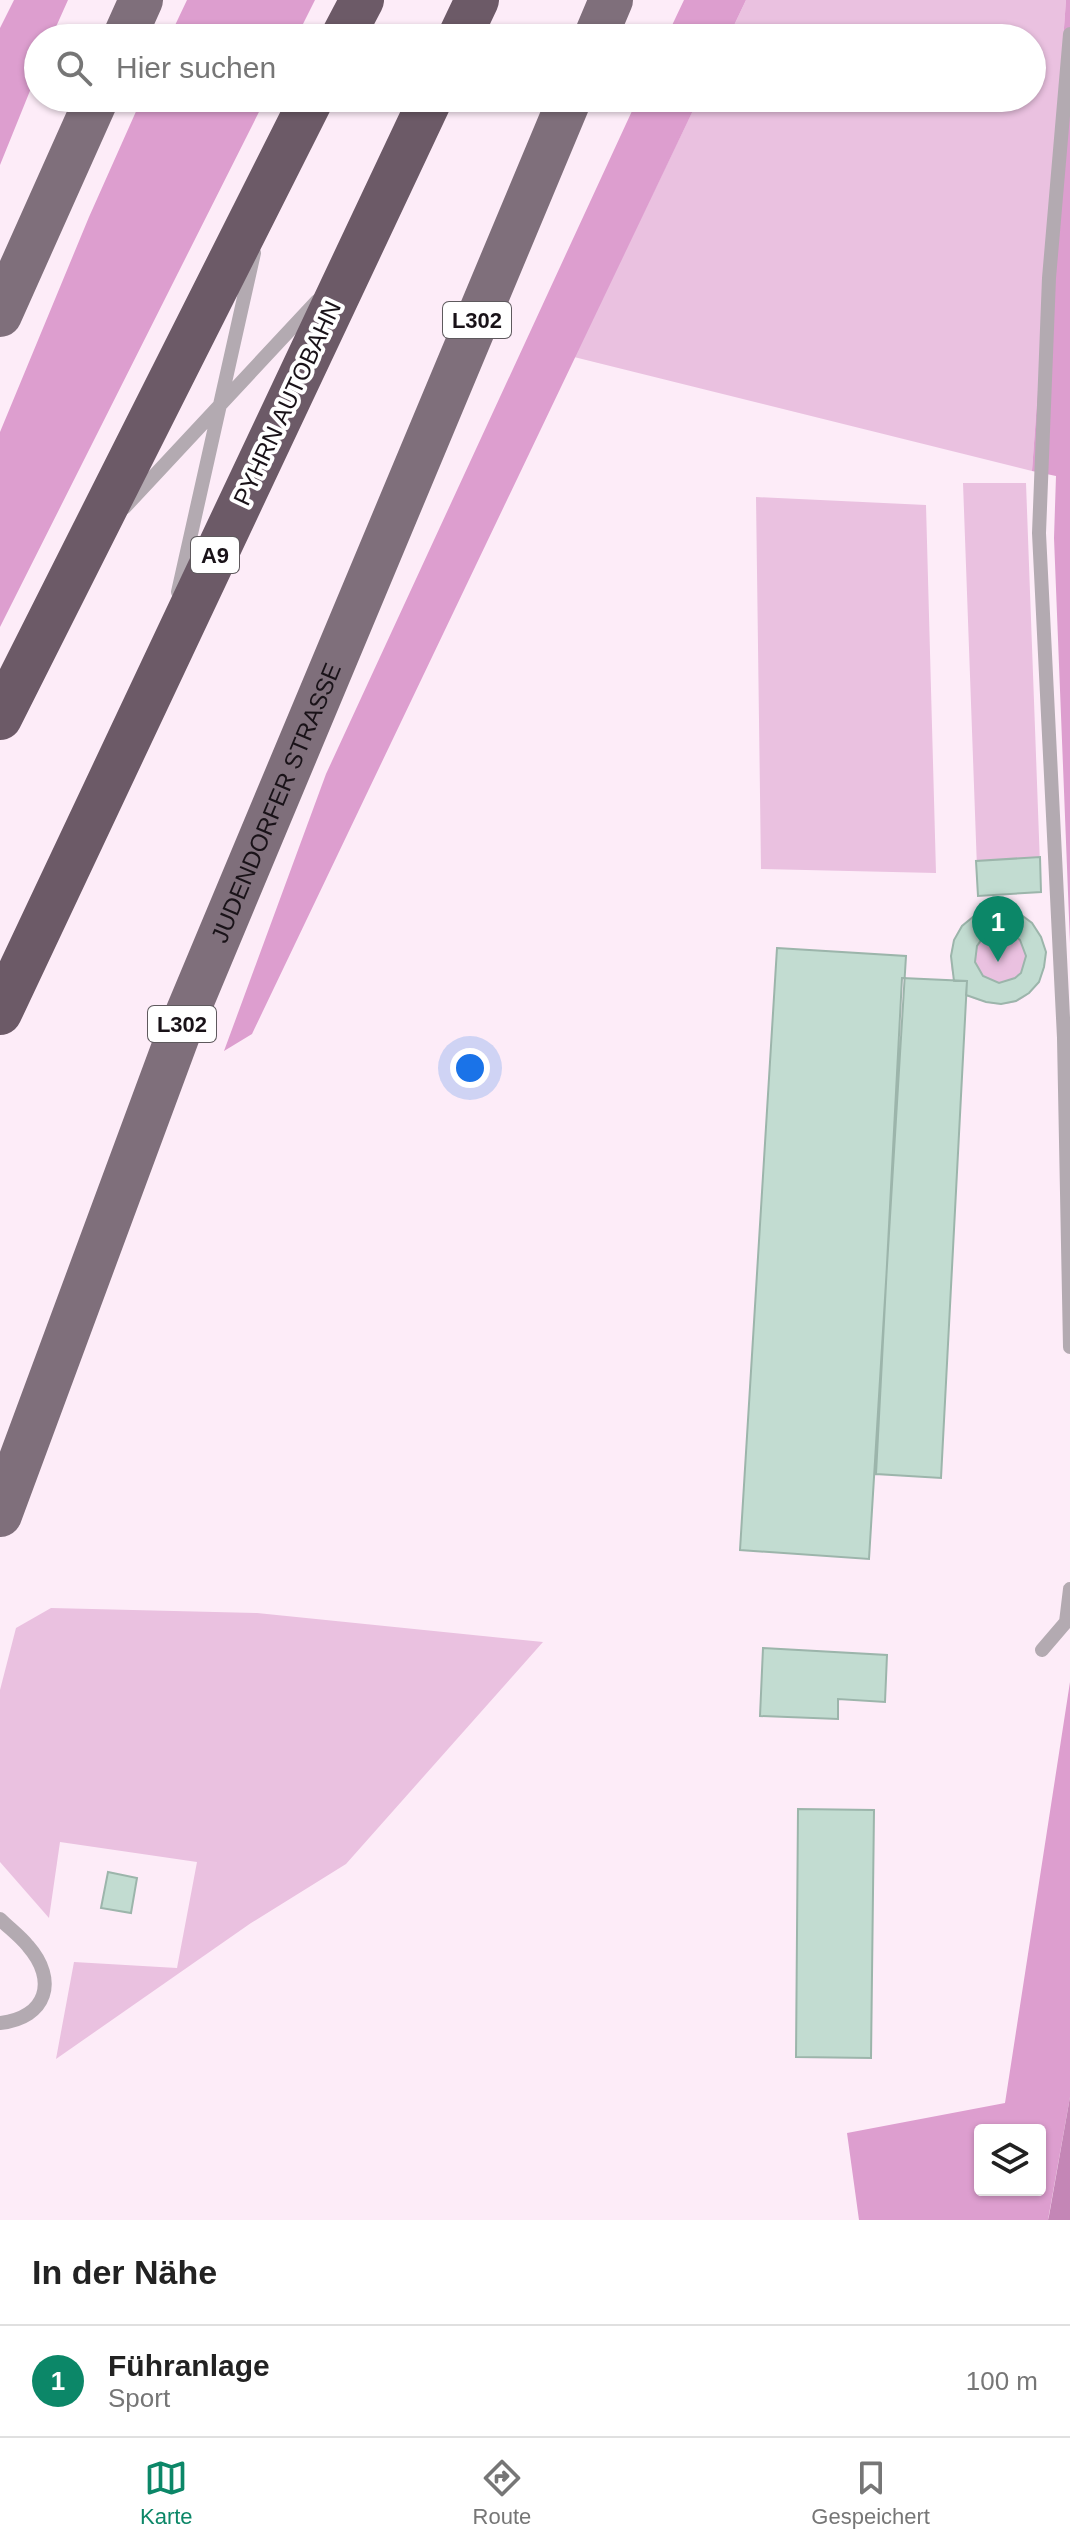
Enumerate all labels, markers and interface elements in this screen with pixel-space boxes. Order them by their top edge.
search box [24,24,1046,112]
icon: search [52,46,96,90]
text: Hier suchen [116,51,276,84]
street label: PYHRN AUTOBAHN [228,297,346,509]
road number: L302 [443,302,511,338]
road number: A9 [191,537,239,573]
street label: JUDENDORFER STRASSE [205,659,346,946]
pin: 1 [972,896,1024,962]
road number: L302 [148,1006,216,1042]
your location [450,1048,490,1088]
map controls [974,2124,1046,2196]
button: layers [974,2124,1046,2196]
text: In der Nähe [32,2253,217,2291]
text: Führanlage [108,2349,270,2382]
text: 1 [51,2366,65,2396]
text: 100 m [966,2366,1038,2396]
text: Sport [108,2383,170,2413]
tab: Karte [140,2456,193,2530]
tab: Route [473,2456,531,2530]
tab: Gespeichert [811,2456,930,2530]

